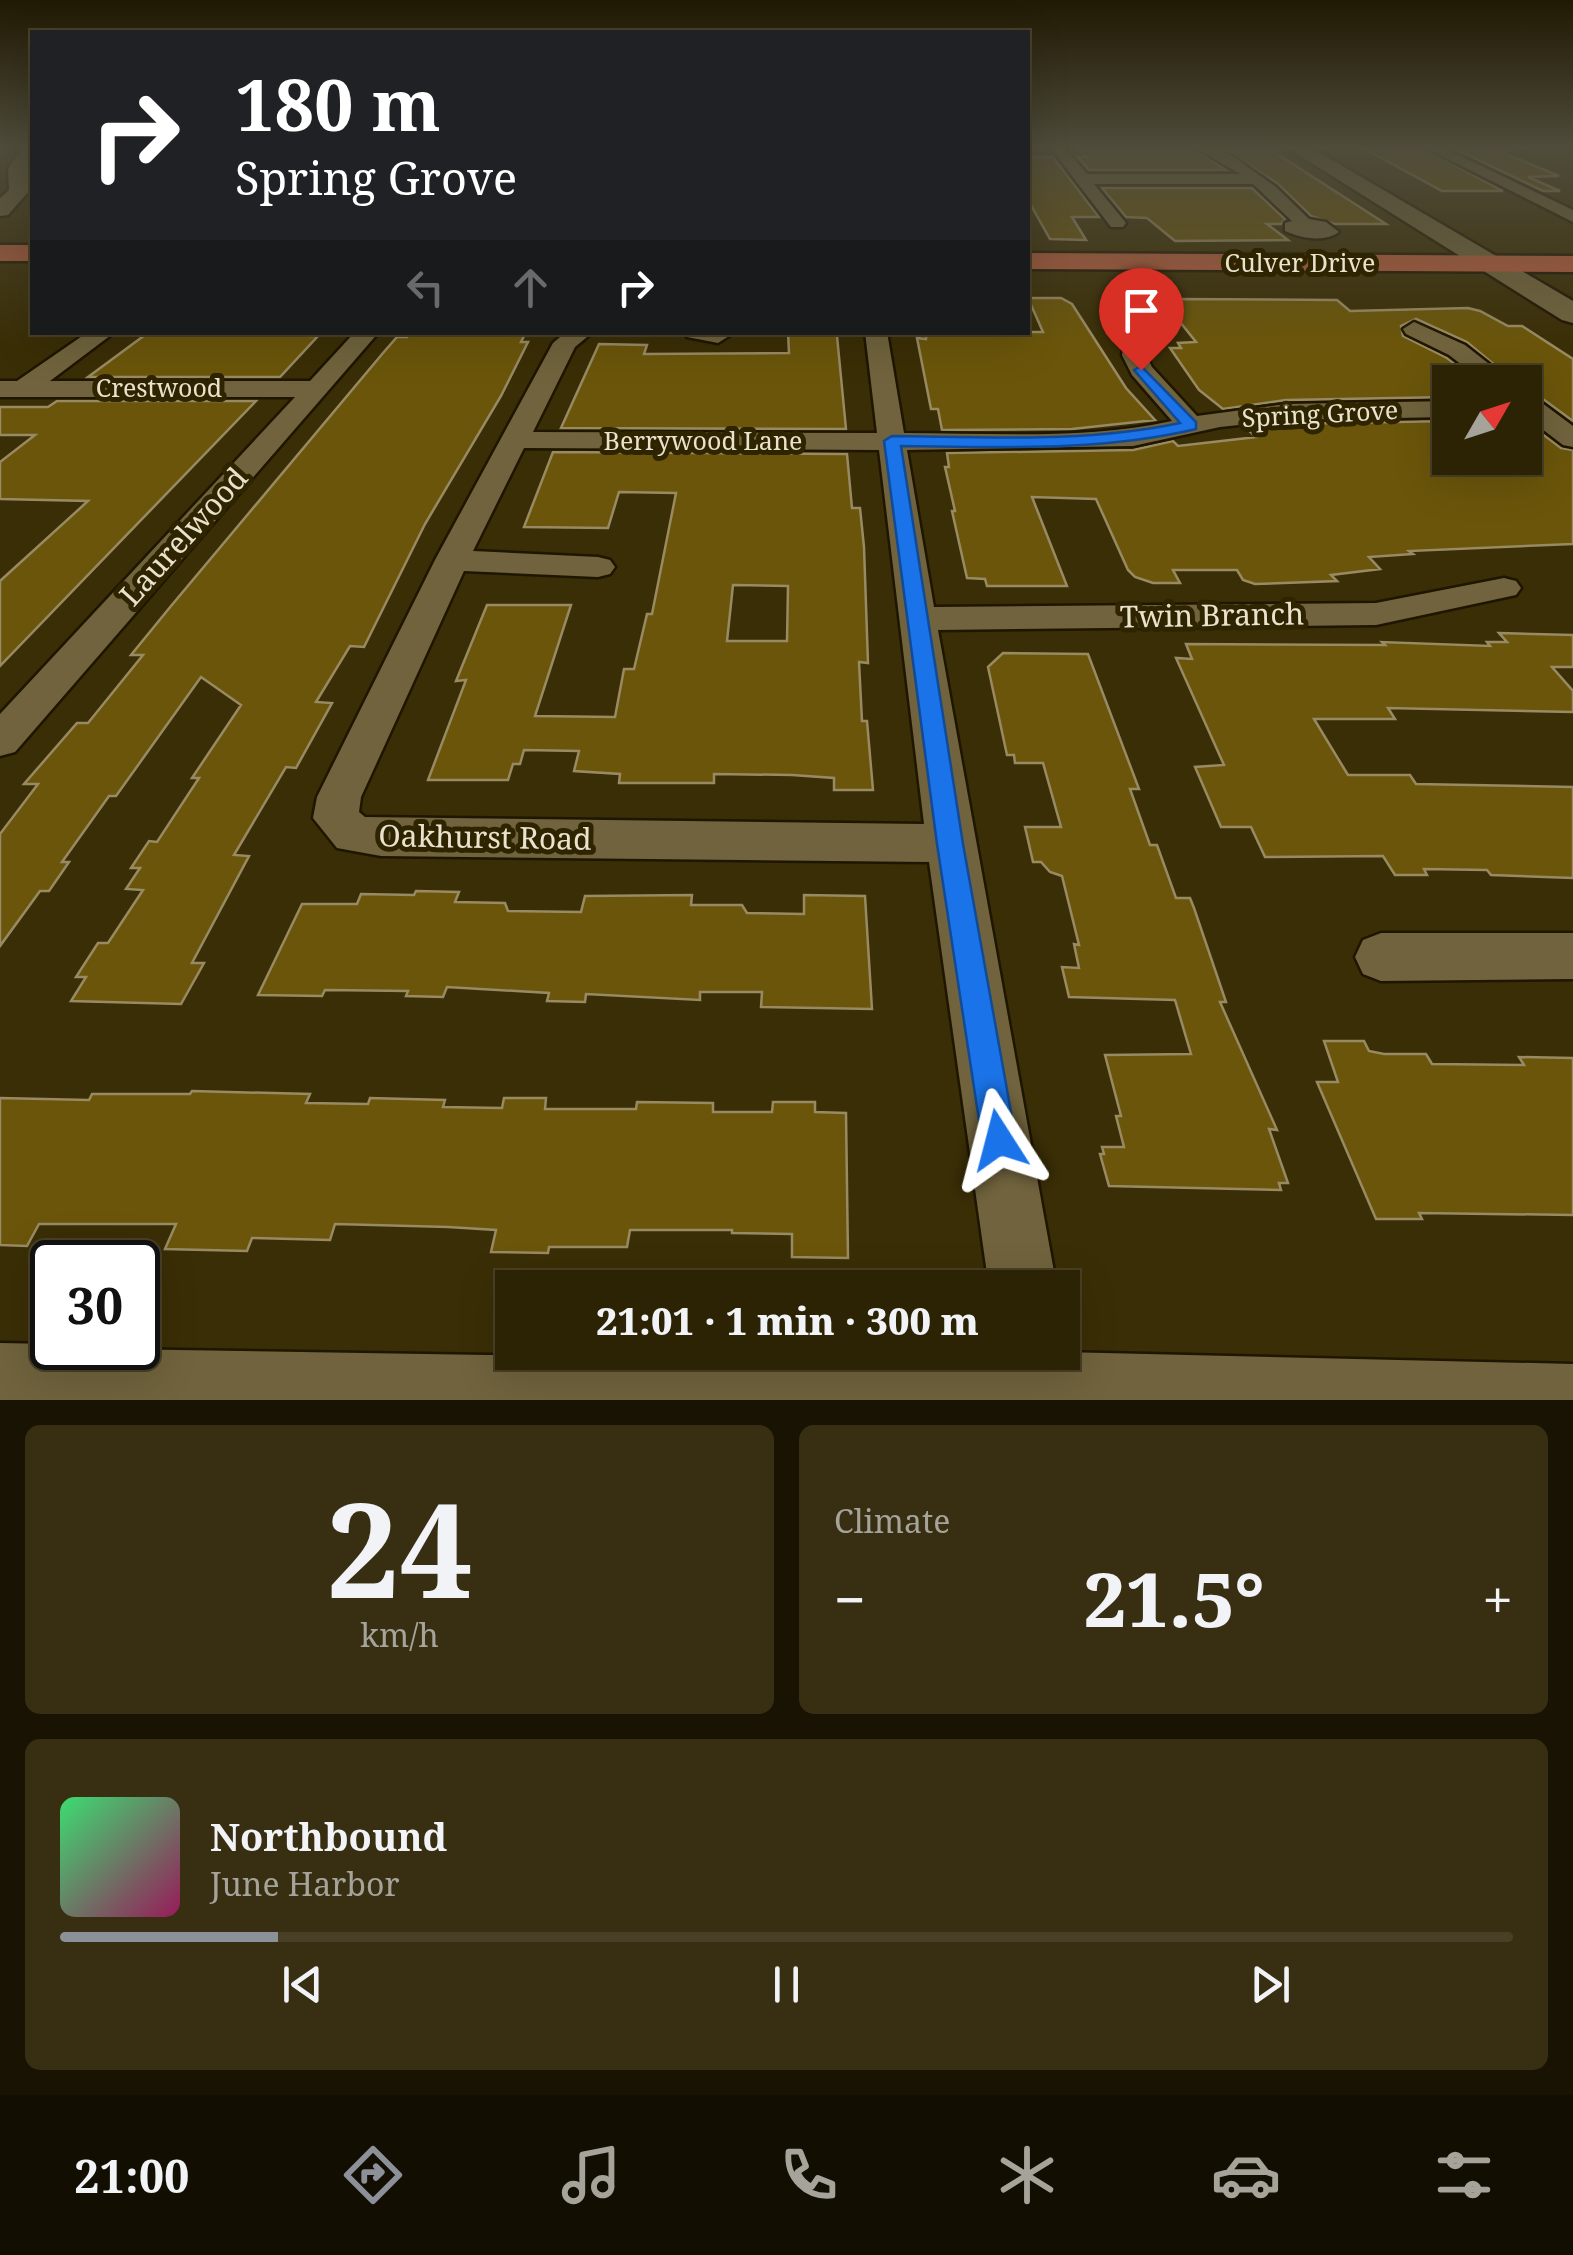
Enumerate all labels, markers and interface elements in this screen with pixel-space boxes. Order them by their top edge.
text: 180 m [235,56,441,152]
icon: right [70,70,200,200]
text: Spring Grove [235,147,517,208]
street label: Culver Drive [1225,245,1375,279]
icon: left [398,260,453,315]
icon: ahead [503,260,558,315]
icon: right [608,260,663,315]
pin [1099,268,1184,371]
icon: arrive [1114,283,1169,338]
north arrow [1432,365,1542,475]
map controls [1432,365,1542,475]
street label: Crestwood [96,370,222,404]
street label: Spring Grove [1241,392,1399,434]
street label: Berrywood Lane [604,423,802,457]
street label: Laurelwood [110,458,256,614]
street label: Twin Branch [1120,592,1304,637]
street label: Oakhurst Road [378,814,592,859]
position arrow [947,1088,1051,1192]
speed limit sign: 30 [30,1240,160,1370]
text: 21:01 · 1 min · 300 m [596,1294,979,1346]
text: 24 [326,1459,473,1636]
text: Climate [834,1499,950,1542]
text: 21.5° [1084,1547,1265,1649]
text: − [834,1561,866,1636]
text: + [1482,1561,1513,1636]
text: km/h [360,1613,439,1656]
text: Northbound [210,1810,447,1862]
text: June Harbor [210,1862,399,1905]
icon: previous [275,1957,330,2012]
icon: pause [759,1957,814,2012]
icon: next [1243,1957,1298,2012]
icon: directions [338,2140,408,2210]
icon: music [556,2140,626,2210]
icon: phone [774,2140,844,2210]
icon: climate [992,2140,1062,2210]
icon: car [1211,2140,1281,2210]
icon: filters [1429,2140,1499,2210]
text: 21:00 [74,2145,190,2206]

